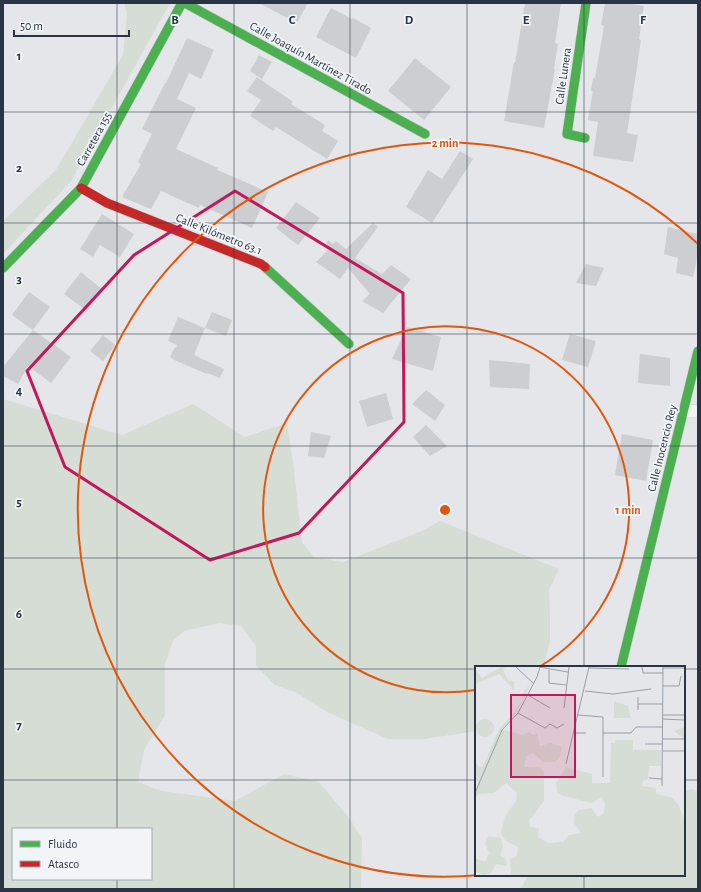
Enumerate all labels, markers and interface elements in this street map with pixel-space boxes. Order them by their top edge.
scale bar [14,12,129,38]
text: B [171,14,179,27]
text: D [405,14,414,27]
text: E [523,14,530,27]
text: F [640,14,647,27]
street label: Calle Joaquín Martínez Tirado [247,18,375,98]
text: 50 m [20,20,43,32]
street label: Calle Lunera [553,46,573,105]
text: 1 [17,50,21,63]
street label: Carretera 155 [74,110,114,168]
text: 2 min [432,137,458,149]
text: 2 [16,162,22,175]
street label: Calle Kilómetro 63.1 [174,211,264,257]
text: 3 [16,273,22,286]
text: 4 [16,385,23,398]
street label: Calle Inocencio Rey [645,403,680,493]
text: 5 [16,496,22,509]
centre of rings [438,503,452,517]
text: 1 min [615,504,641,516]
text: 6 [16,608,22,621]
inset map [475,666,685,876]
text: 7 [16,719,22,732]
legend [12,828,152,880]
text: Fluido [48,838,77,850]
text: Atasco [48,858,79,870]

